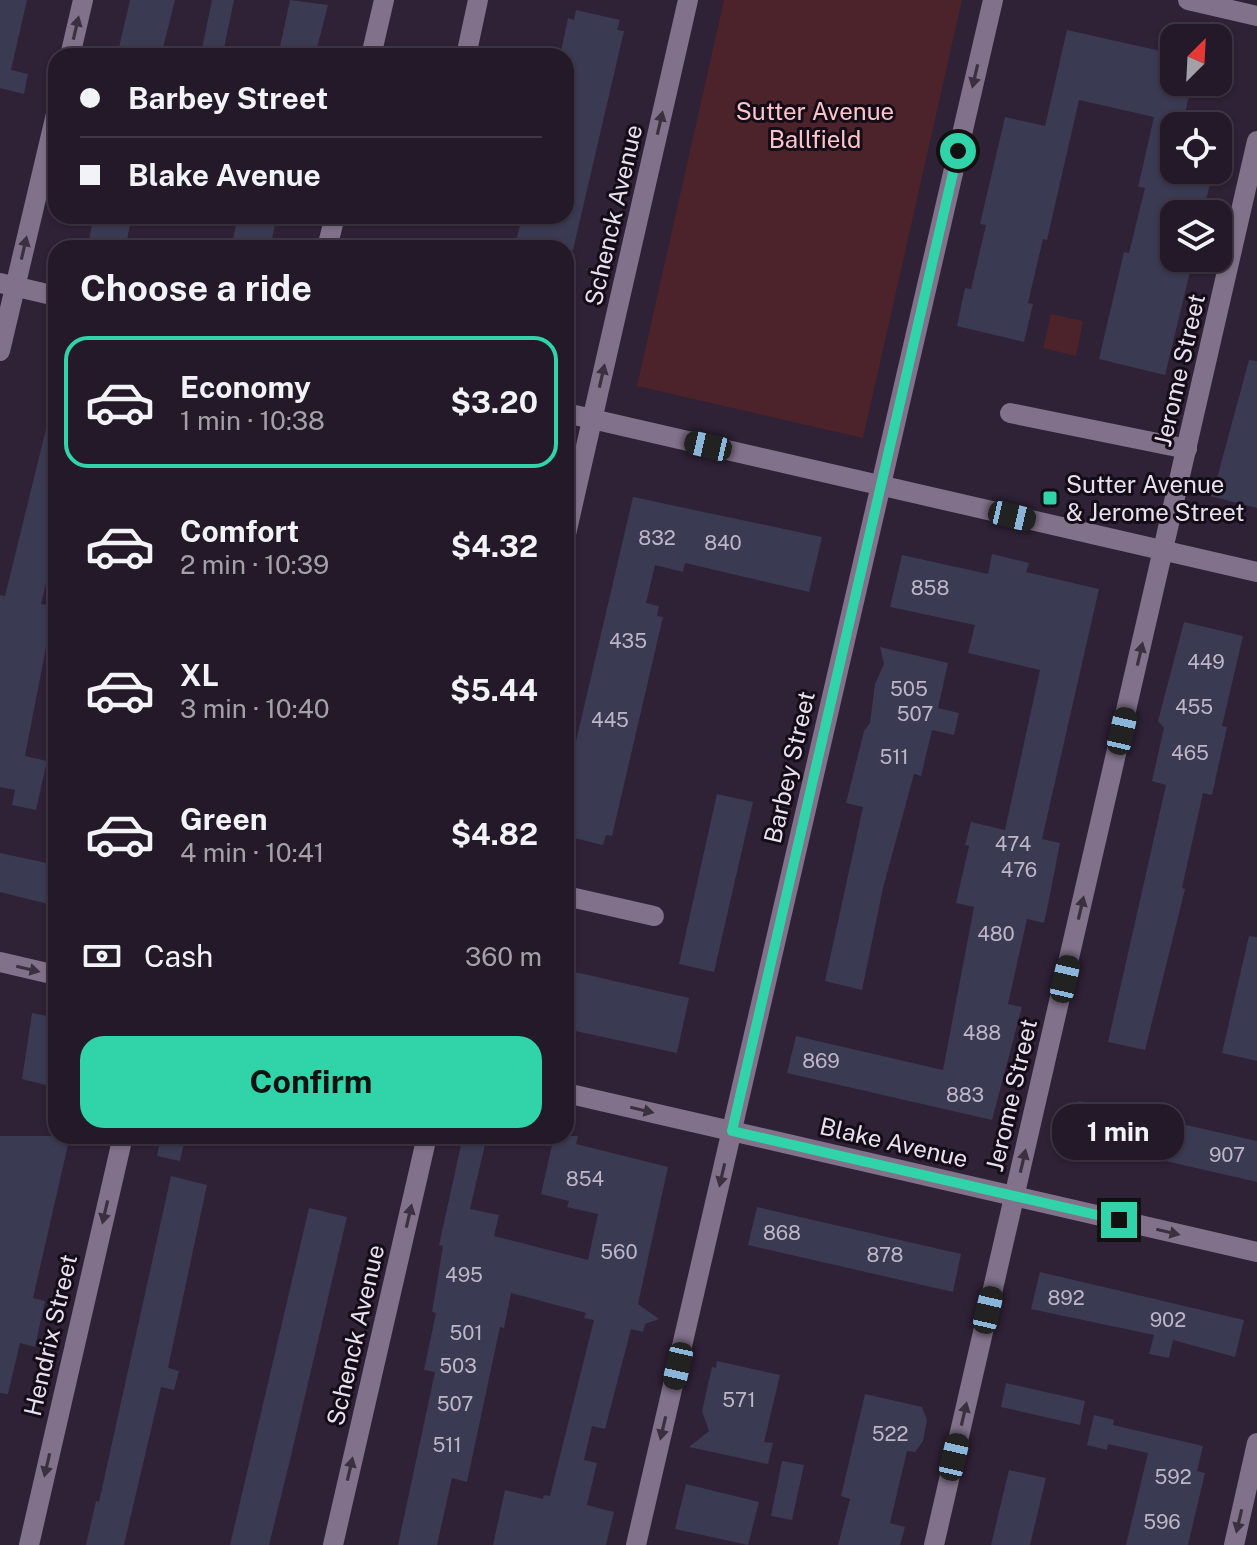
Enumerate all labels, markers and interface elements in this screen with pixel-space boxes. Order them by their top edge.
one-way arrow [71,15,83,40]
north arrow [1160,24,1232,96]
map controls [1160,24,1232,272]
one-way arrow [968,64,981,89]
text: Barbey Street [128,80,328,116]
park label: Sutter Avenue Ballfield [736,97,894,153]
one-way arrow [654,110,667,135]
button: locate [1160,112,1232,184]
street label: Schenck Avenue [579,122,647,308]
route start [940,133,976,169]
text: Blake Avenue [128,157,321,193]
button: layers [1160,200,1232,272]
one-way arrow [18,235,31,260]
text: Choose a ride [80,267,312,309]
street label: Jerome Street [1148,291,1210,449]
one-way arrow [597,364,609,389]
icon: car [84,366,156,438]
text: Economy [180,369,311,405]
text: $3.20 [451,384,538,420]
text: 1 min · 10:38 [180,405,325,436]
car [682,429,734,463]
place label: Sutter Avenue & Jerome Street [1066,470,1245,526]
marker: Sutter Avenue & Jerome Street [1041,489,1059,507]
car [986,499,1038,533]
icon: car [84,510,156,582]
text: Comfort [180,513,299,549]
house number: 832 [638,526,676,550]
text: $4.32 [451,528,538,564]
house number: 840 [704,531,742,555]
text: 2 min · 10:39 [180,549,329,580]
house number: 858 [911,576,949,600]
house number: 435 [609,629,647,653]
one-way arrow [1134,642,1147,667]
house number: 449 [1187,650,1225,674]
icon: car [84,654,156,726]
text: XL [180,657,219,693]
text: $5.44 [450,672,538,708]
house number: 505 [890,677,928,701]
street label: Barbey Street [758,688,820,846]
text: 3 min · 10:40 [180,693,330,724]
house number: 455 [1175,695,1213,719]
house number: 507 [897,702,933,726]
car [1105,705,1139,757]
house number: 445 [591,708,629,732]
house number: 465 [1171,741,1209,765]
house number: 511 [879,745,909,769]
icon: car [84,798,156,870]
text: Green [180,801,267,837]
text: $4.82 [451,816,538,852]
house number: 474 [995,832,1031,856]
text: 4 min · 10:41 [180,837,324,868]
house number: 476 [1001,858,1037,882]
one-way arrow [1075,895,1088,920]
house number: 480 [977,922,1015,946]
icon: cash [80,934,124,978]
text: Cash [144,938,213,974]
text: 360 m [465,941,542,972]
car [1048,953,1082,1005]
one-way arrow [16,963,41,976]
street label: Jerome Street [980,1016,1042,1174]
house number: 488 [963,1021,1001,1045]
button: Confirm [80,1036,542,1128]
house number: 869 [802,1049,840,1073]
house number: 883 [946,1083,984,1107]
callout: 1 min [1053,1104,1185,1160]
one-way arrow [630,1105,655,1117]
street label: Blake Avenue [817,1111,971,1173]
text: 1 min [1087,1116,1149,1147]
house number: 907 [1209,1143,1245,1167]
one-way arrow [1017,1148,1030,1173]
one-way arrow [715,1163,728,1188]
house number: 854 [566,1167,604,1191]
one-way arrow [98,1200,111,1225]
route end [1101,1202,1137,1238]
one-way arrow [403,1203,416,1228]
house number: 868 [763,1221,801,1245]
one-way arrow [1156,1226,1181,1238]
house number: 560 [600,1240,638,1264]
street label: Schenck Avenue [321,1242,389,1428]
house number: 878 [866,1243,904,1267]
street label: Hendrix Street [18,1251,82,1419]
house number: 495 [445,1263,483,1287]
car [971,1284,1005,1336]
house number: 892 [1047,1286,1085,1310]
house number: 902 [1150,1308,1186,1332]
house number: 501 [449,1321,483,1345]
car [661,1340,695,1392]
house number: 503 [439,1354,477,1378]
house number: 571 [722,1388,756,1412]
house number: 507 [437,1392,473,1416]
one-way arrow [958,1402,971,1427]
one-way arrow [656,1416,669,1441]
house number: 522 [872,1422,908,1446]
car [937,1431,971,1483]
house number: 511 [432,1433,462,1457]
one-way arrow [40,1453,53,1478]
one-way arrow [344,1456,357,1481]
house number: 592 [1154,1465,1192,1489]
one-way arrow [1232,1509,1245,1534]
house number: 596 [1143,1510,1181,1534]

